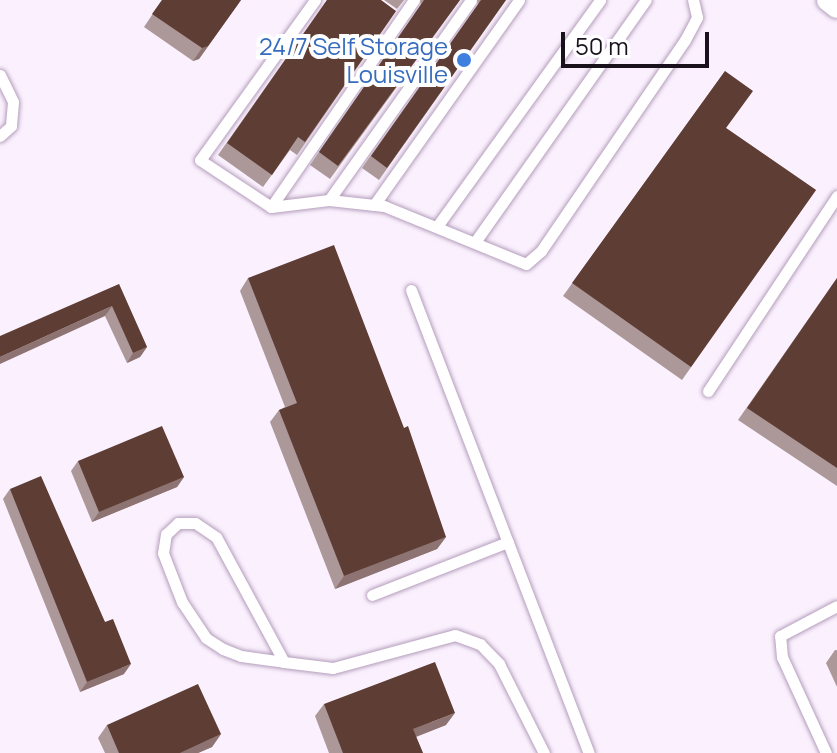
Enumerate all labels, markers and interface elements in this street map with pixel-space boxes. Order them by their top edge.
scale bar [565,16,713,66]
text: 50 m [575,29,629,62]
place label: 24/7 Self Storage Louisville [259,32,448,88]
marker: 24/7 Self Storage Louisville [455,51,473,69]

